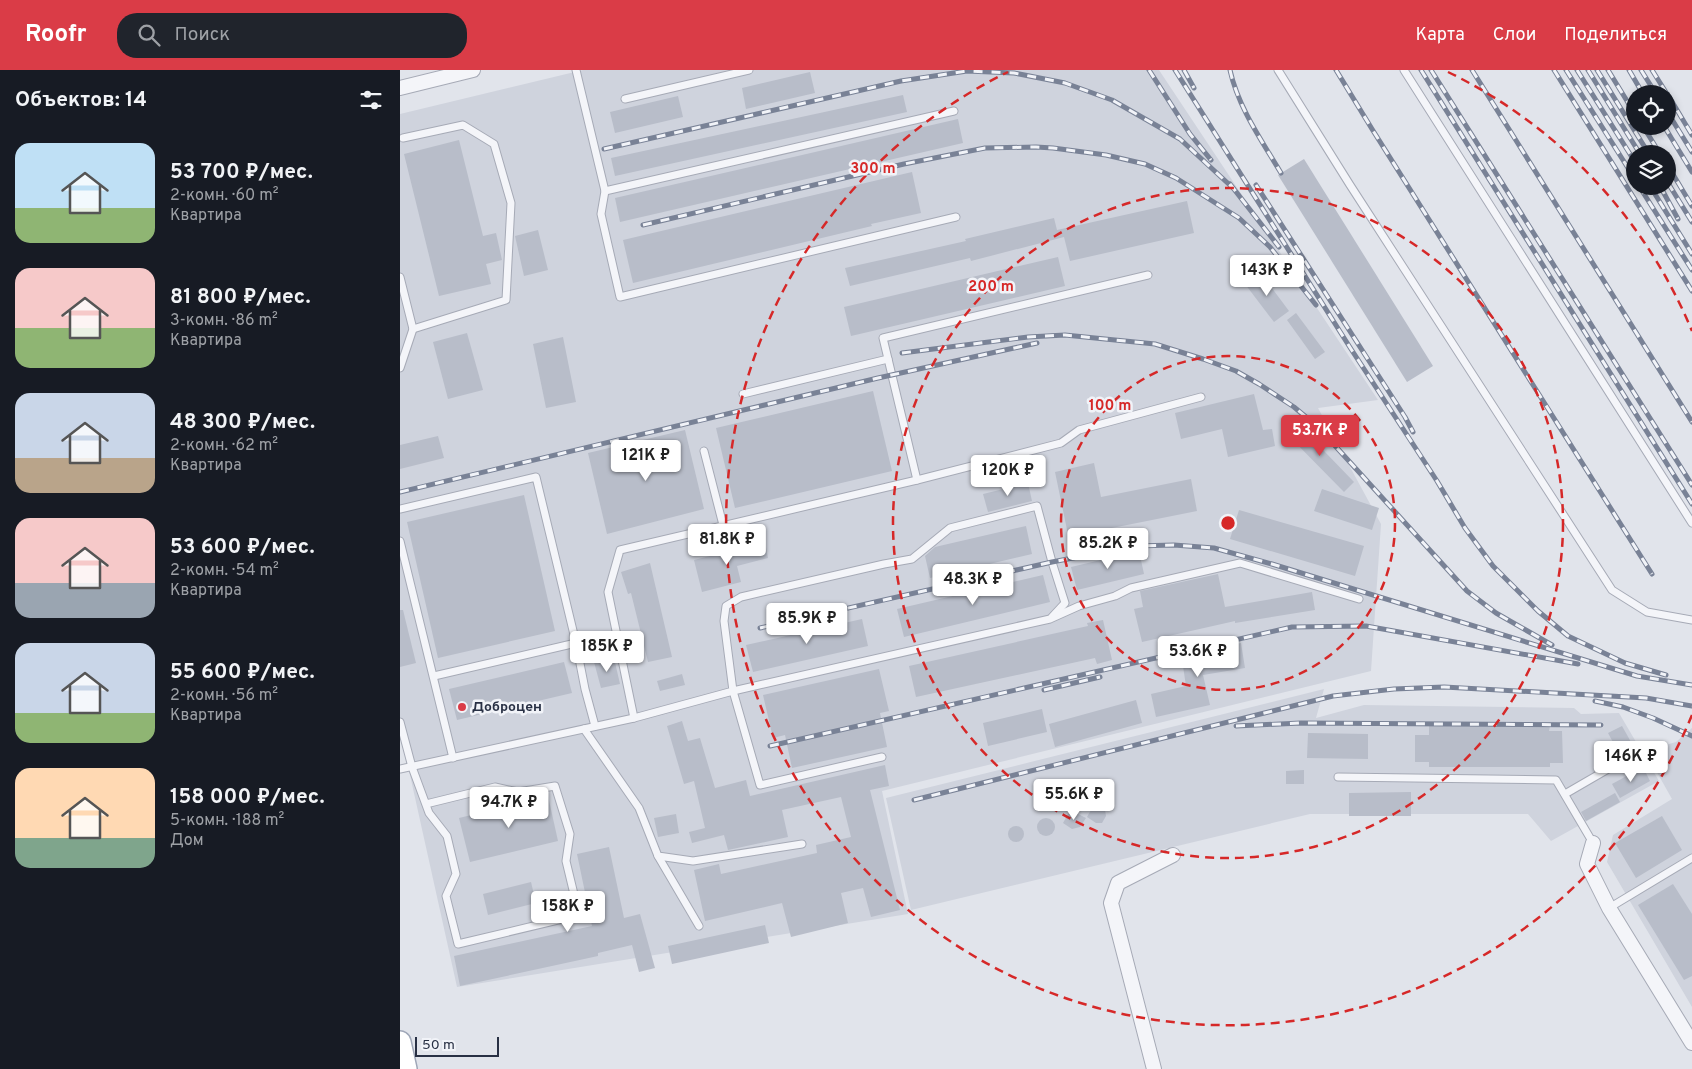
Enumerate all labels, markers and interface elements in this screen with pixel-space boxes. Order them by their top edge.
search box [117,13,467,58]
text: Roofr [25,20,87,50]
icon: search [135,21,163,49]
text: Поиск [175,23,230,47]
text: Карта [1415,24,1465,47]
text: Слои [1493,24,1536,47]
text: Поделиться [1564,24,1667,47]
map controls [1626,85,1676,195]
button: locate [1626,85,1676,135]
icon: filters [357,86,385,114]
text: Объектов: 14 [15,87,147,114]
button: layers [1626,145,1676,195]
text: 53 700 ₽/мес. [170,159,313,186]
text: 300 m [850,160,896,179]
icon: home [55,163,115,223]
text: 2-комн. · 60 m² [170,186,279,206]
text: Квартира [170,206,242,226]
pin: 143K ₽ [1226,254,1308,297]
text: 143K ₽ [1241,261,1293,281]
text: 200 m [968,278,1014,297]
text: 81 800 ₽/мес. [170,284,311,311]
icon: home [55,288,115,348]
text: 3-комн. · 86 m² [170,311,278,331]
text: Квартира [170,331,242,351]
text: 100 m [1089,397,1131,416]
text: 48 300 ₽/мес. [170,409,315,436]
icon: home [55,413,115,473]
pin: 53.7K ₽ [1274,414,1366,457]
text: 53.7K ₽ [1292,421,1348,441]
text: 2-комн. · 62 m² [170,436,278,456]
pin: 121K ₽ [605,440,687,482]
text: 121K ₽ [622,446,670,466]
pin: 120K ₽ [967,454,1049,497]
text: Квартира [170,456,242,476]
text: 120K ₽ [982,461,1034,481]
centre of rings [1219,514,1237,532]
pin: 81.8K ₽ [681,524,773,566]
pin: 85.2K ₽ [1062,528,1154,570]
text: 81.8K ₽ [699,530,755,550]
text: 53 600 ₽/мес. [170,534,314,561]
text: 85.2K ₽ [1078,534,1138,554]
icon: home [55,538,115,598]
text: 2-комн. · 54 m² [170,561,279,581]
pin: 48.3K ₽ [927,564,1019,606]
text: 48.3K ₽ [943,570,1003,590]
text: Квартира [170,581,242,601]
pin: 85.9K ₽ [761,602,853,645]
text: 85.9K ₽ [777,609,837,629]
pin: 185K ₽ [566,630,648,673]
pin: 53.6K ₽ [1152,636,1244,678]
text: 185K ₽ [581,637,633,657]
text: 53.6K ₽ [1169,642,1227,662]
text: 55 600 ₽/мес. [170,659,315,686]
icon: home [55,663,115,723]
text: 2-комн. · 56 m² [170,686,278,706]
place label: Доброцен [472,699,542,716]
marker: Доброцен [456,701,468,713]
text: Квартира [170,706,242,726]
pin: 146K ₽ [1590,740,1672,783]
text: 146K ₽ [1605,747,1657,767]
pin: 55.6K ₽ [1028,778,1120,821]
text: 158 000 ₽/мес. [170,784,324,811]
text: 55.6K ₽ [1044,785,1104,805]
pin: 94.7K ₽ [463,786,555,829]
icon: home [55,788,115,848]
text: 94.7K ₽ [481,793,538,813]
text: 5-комн. · 188 m² [170,811,284,831]
text: Дом [170,831,204,851]
pin: 158K ₽ [527,890,609,933]
text: 158K ₽ [542,897,594,917]
scale bar [415,1034,499,1057]
text: 50 m [422,1037,455,1054]

